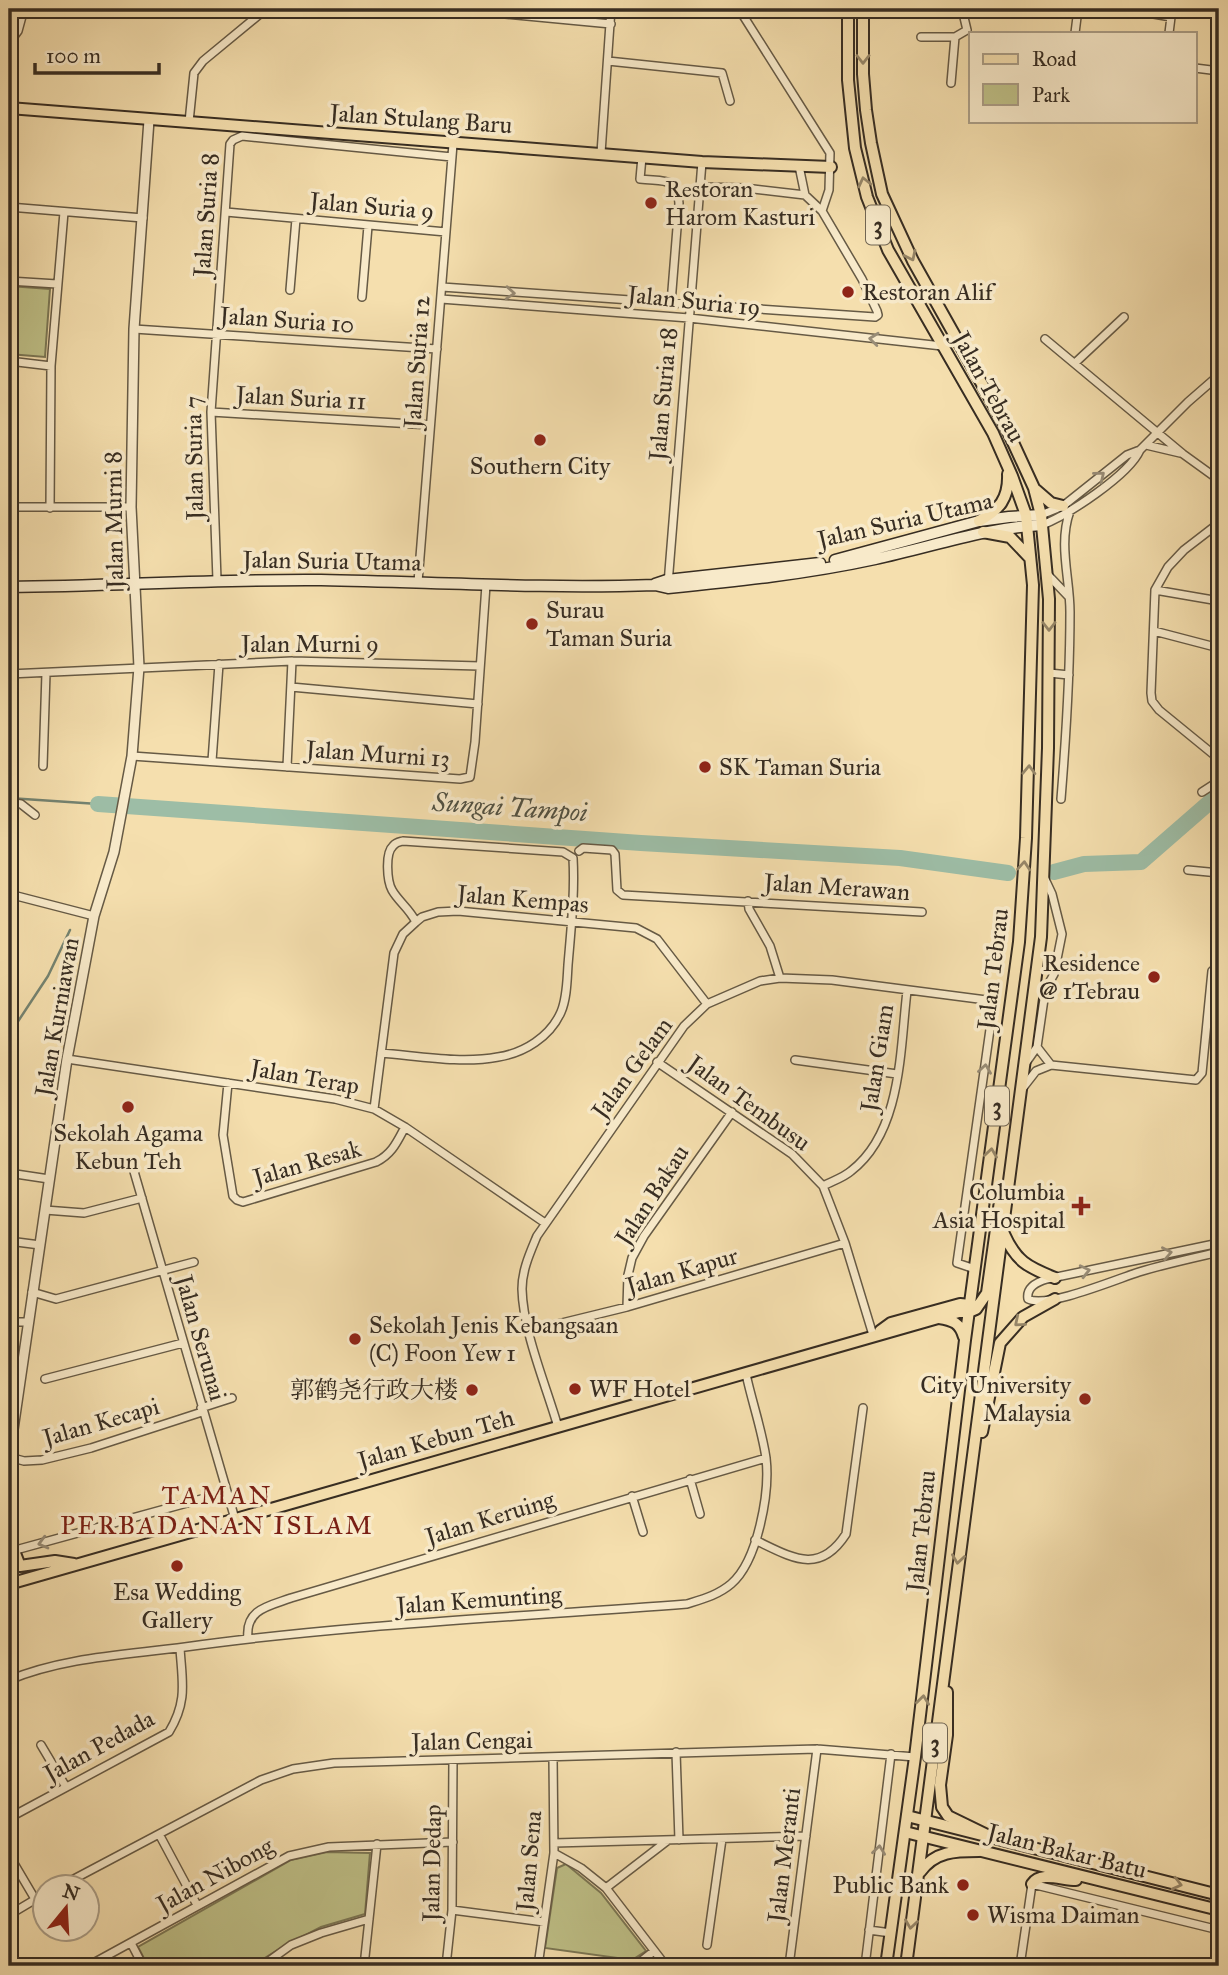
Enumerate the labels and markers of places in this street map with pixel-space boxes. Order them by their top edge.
place label: Restoran Harom Kasturi [665,174,816,232]
marker: Restoran Harom Kasturi [643,195,659,211]
place label: Restoran Alif [862,277,997,307]
marker: Restoran Alif [840,284,856,300]
marker: Southern City [532,432,548,448]
place label: Southern City [470,451,611,481]
place label: Surau Taman Suria [546,595,673,653]
marker: Surau Taman Suria [524,616,540,632]
place label: SK Taman Suria [719,752,882,782]
marker: SK Taman Suria [697,759,713,775]
place label: Residence @ 1Tebrau [1039,948,1140,1006]
marker: Residence @ 1Tebrau [1146,969,1162,985]
marker: Sekolah Agama Kebun Teh [120,1099,136,1115]
place label: Sekolah Agama Kebun Teh [53,1118,204,1176]
place label: Columbia Asia Hospital [932,1177,1066,1235]
marker: Columbia Asia Hospital [1071,1196,1091,1216]
place label: Sekolah Jenis Kebangsaan (C) Foon Yew 1 [369,1310,618,1368]
marker: Sekolah Jenis Kebangsaan (C) Foon Yew 1 [347,1331,363,1347]
place label: City University Malaysia [920,1370,1072,1428]
place label: WF Hotel [589,1374,691,1404]
place label: 郭鹤尧行政大楼 [290,1375,458,1405]
marker: WF Hotel [567,1381,583,1397]
marker: 郭鹤尧行政大楼 [464,1382,480,1398]
marker: City University Malaysia [1077,1391,1093,1407]
marker: Esa Wedding Gallery [169,1558,185,1574]
place label: Esa Wedding Gallery [113,1577,242,1635]
place label: Public Bank [833,1870,950,1900]
marker: Public Bank [955,1877,971,1893]
place label: Wisma Daiman [987,1900,1140,1930]
marker: Wisma Daiman [965,1907,981,1923]

